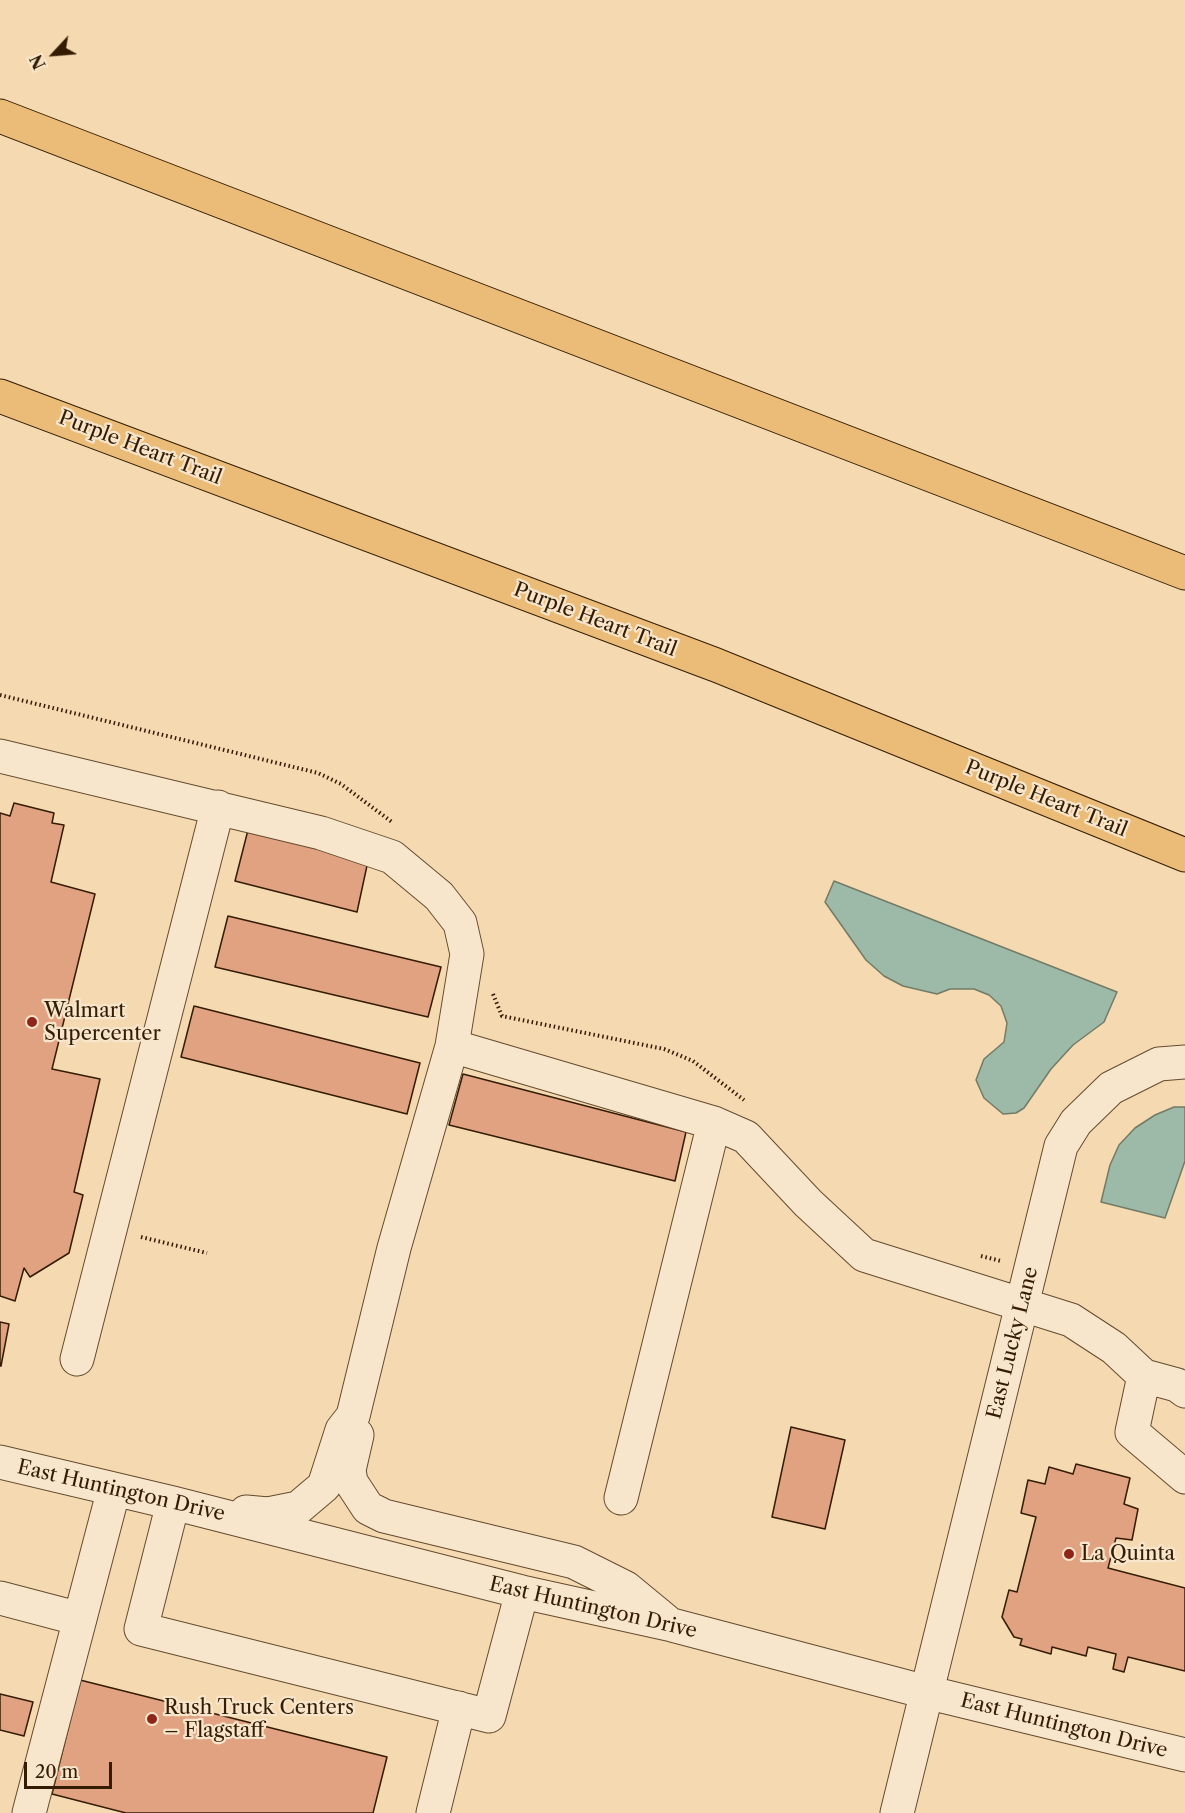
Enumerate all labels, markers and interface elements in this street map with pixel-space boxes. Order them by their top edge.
north arrow [24,24,84,84]
text: N [26,51,50,73]
street label: Purple Heart Trail [55,406,225,490]
street label: Purple Heart Trail [510,578,680,662]
street label: Purple Heart Trail [961,756,1131,842]
place label: Walmart Supercenter [44,999,161,1046]
marker: Walmart Supercenter [25,1015,39,1029]
street label: East Lucky Lane [982,1264,1044,1422]
street label: East Huntington Drive [15,1455,227,1527]
place label: La Quinta [1081,1542,1175,1566]
marker: La Quinta [1062,1547,1076,1561]
street label: East Huntington Drive [487,1572,699,1644]
street label: East Huntington Drive [958,1689,1170,1763]
place label: Rush Truck Centers – Flagstaff [164,1696,354,1743]
marker: Rush Truck Centers – Flagstaff [145,1712,159,1726]
scale bar [27,1750,116,1788]
text: 20 m [35,1761,78,1783]

